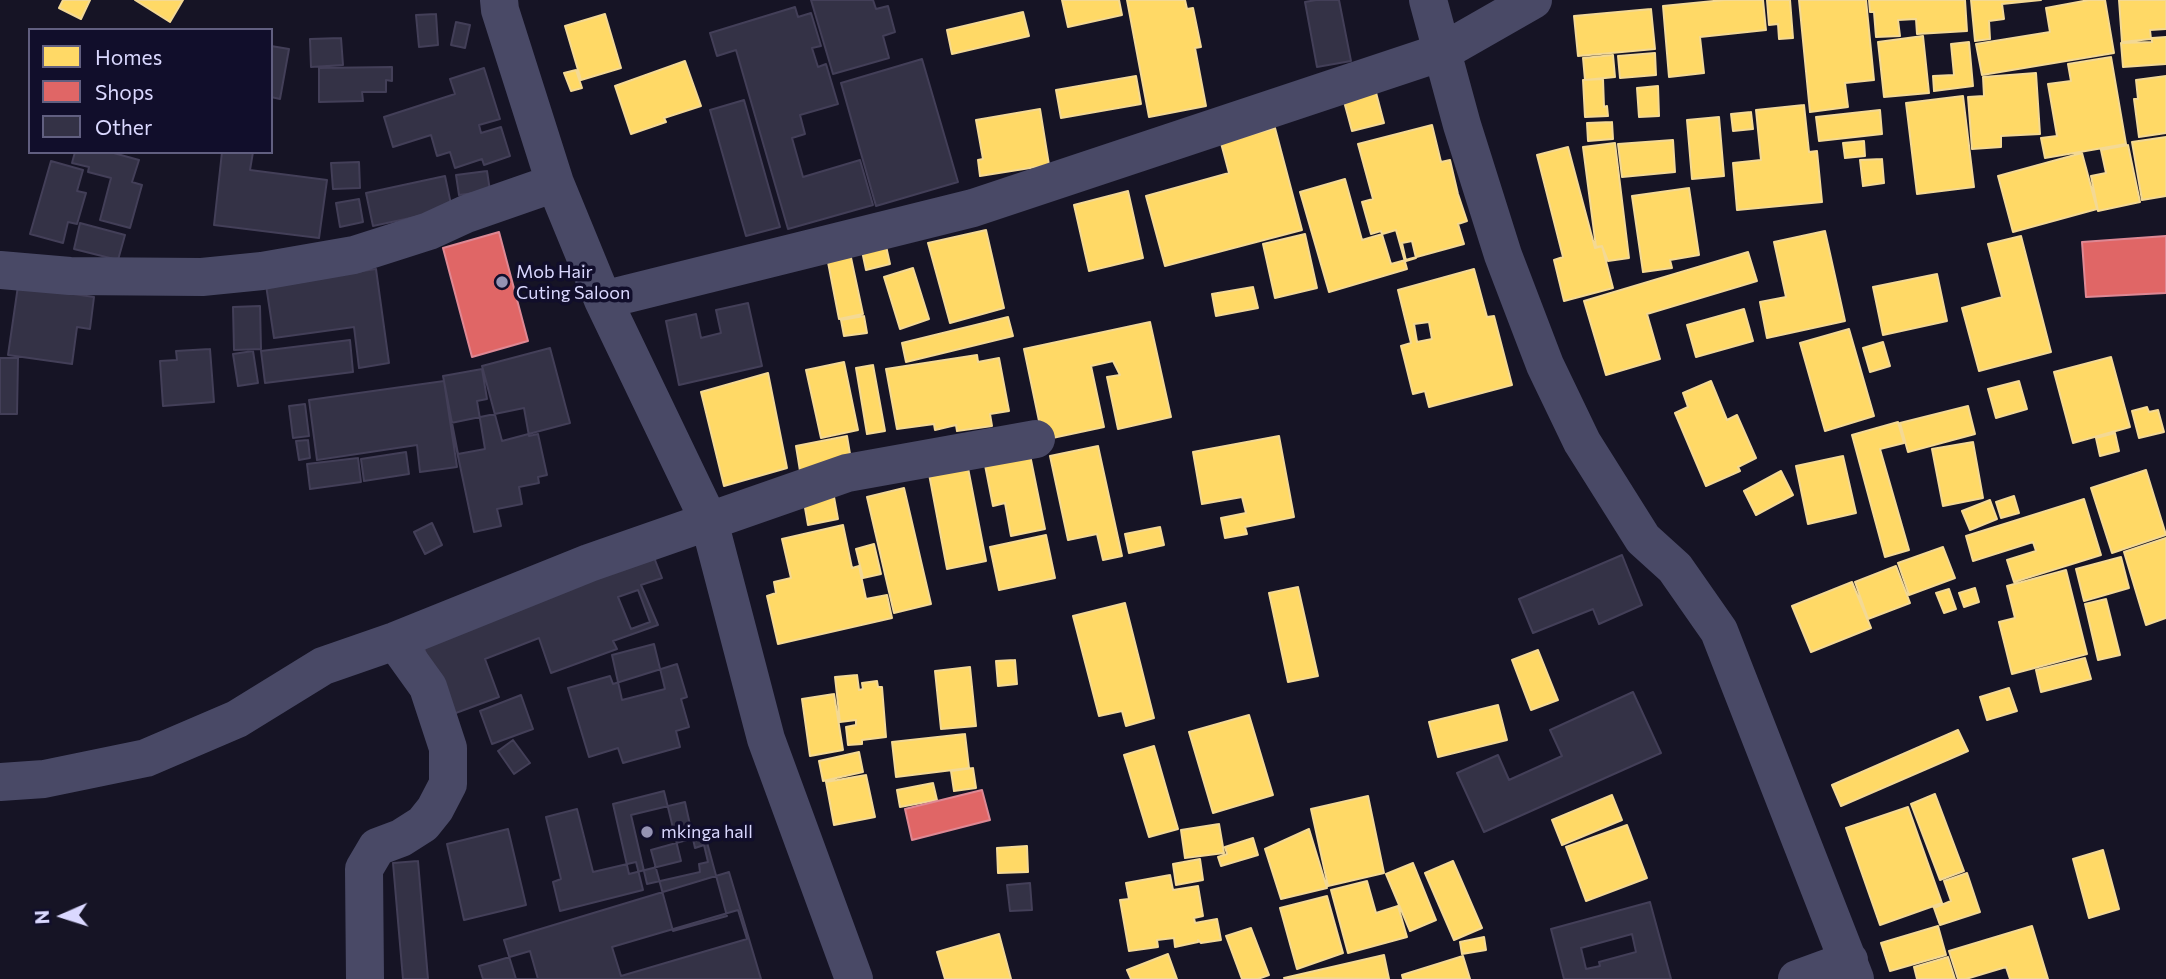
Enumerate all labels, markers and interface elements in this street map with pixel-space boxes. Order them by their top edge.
legend [28,28,273,154]
text: Homes [95,44,162,69]
text: Shops [95,79,154,104]
text: Other [95,114,152,139]
place label: Mob Hair Cuting Saloon [516,261,630,304]
marker: Mob Hair Cuting Saloon [494,274,510,290]
place label: mkinga hall [661,821,753,843]
marker: mkinga hall [639,824,655,840]
north arrow [28,881,98,951]
text: N [30,909,53,925]

